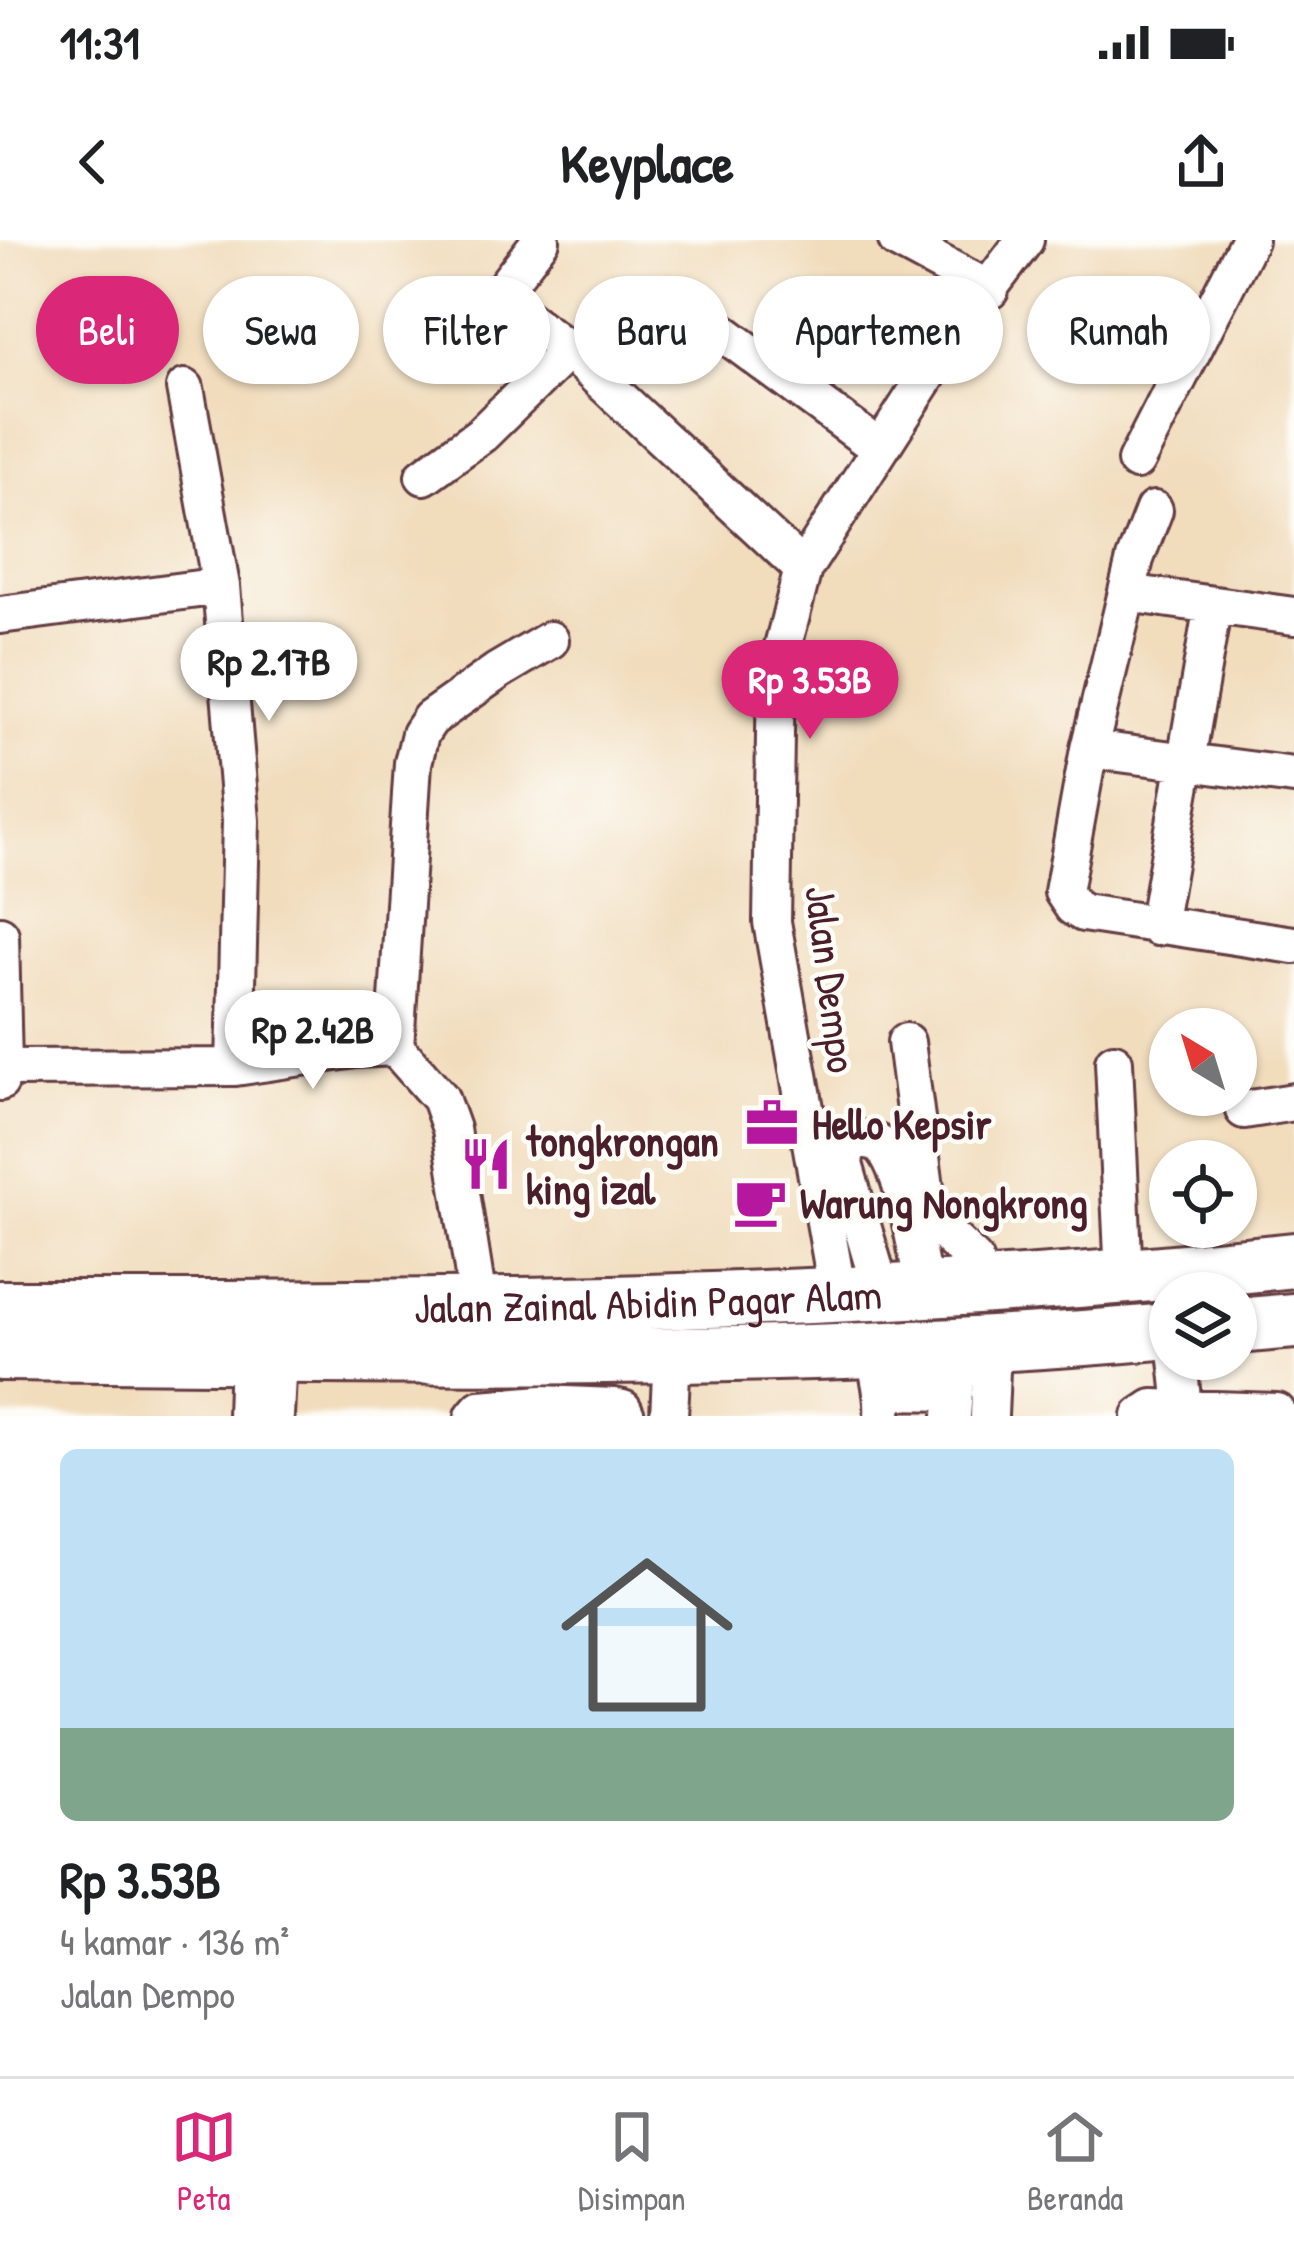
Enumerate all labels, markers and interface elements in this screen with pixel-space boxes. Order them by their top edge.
text: 11:31 [60,12,140,73]
text: Keyplace [560,126,734,199]
icon: back [60,129,126,195]
icon: share [1168,129,1234,195]
chip: Beli [36,276,179,384]
chip: Sewa [203,276,359,384]
chip: Filter [383,276,550,384]
chip: Baru [574,276,729,384]
chip: Apartemen [753,276,1003,384]
chip: Rumah [1027,276,1210,384]
pin: Rp 2.17B [145,622,393,724]
text: Rp 2.17B [207,634,331,687]
pin: Rp 3.53B [686,640,934,742]
text: Rp 3.53B [749,652,871,705]
street label: Jalan Dempo [792,882,872,1076]
pin: Rp 2.42B [189,990,437,1092]
text: Rp 2.42B [252,1002,374,1055]
north arrow [1149,1008,1257,1116]
map controls [1149,1008,1257,1380]
office icon: Hello Kepsir [743,1094,801,1152]
place label: Hello Kepsir [812,1095,992,1153]
place label: tongkrongan king izal [525,1112,719,1218]
restaurant icon: tongkrongan king izal [457,1135,515,1193]
button: locate [1149,1140,1257,1248]
cafe icon: Warung Nongkrong [731,1173,789,1231]
place label: Warung Nongkrong [800,1174,1088,1232]
street label: Jalan Zainal Abidin Pagar Alam [414,1264,883,1335]
button: layers [1149,1272,1257,1380]
icon: home [539,1527,755,1743]
text: Rp 3.53B [60,1845,221,1914]
text: 4 kamar · 136 m² [60,1914,289,1967]
text: Jalan Dempo [60,1967,235,2020]
tab: Peta [171,2104,237,2220]
tab: Disimpan [578,2104,686,2220]
tab: Beranda [1027,2104,1123,2220]

